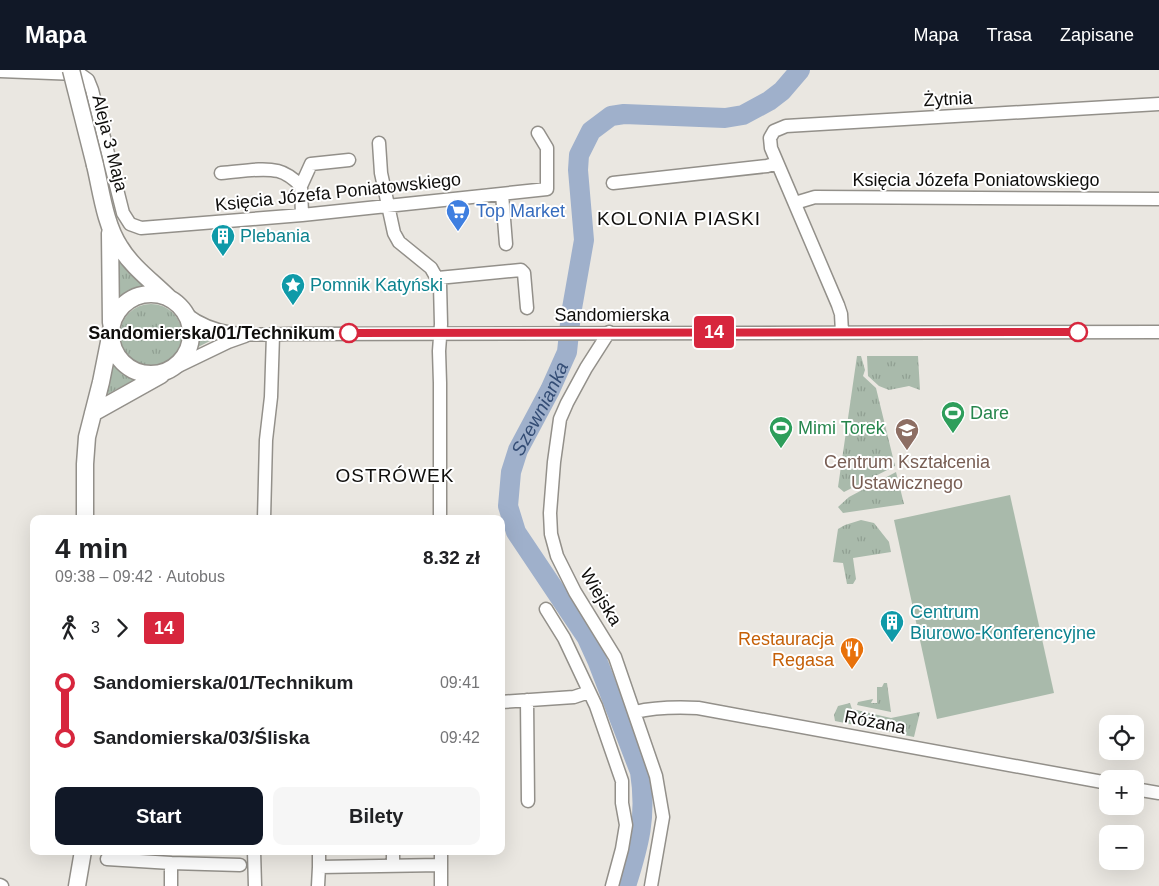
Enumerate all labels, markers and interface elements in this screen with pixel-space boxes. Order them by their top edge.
text: Mapa [25,21,86,48]
text: Mapa [914,25,959,45]
text: Trasa [987,25,1032,45]
text: Zapisane [1060,25,1134,45]
street label: Żytnia [923,88,974,110]
street label: Aleja 3 Maja [88,93,132,194]
street label: Księcia Józefa Poniatowskiego [214,169,462,215]
street label: Księcia Józefa Poniatowskiego [852,170,1100,190]
supermarket icon: Top Market [445,198,471,232]
place label: Top Market [476,201,565,221]
district label: KOLONIA PIASKI [597,208,761,229]
building icon: Plebania [210,223,236,257]
place label: Plebania [240,226,311,246]
place icon: Pomnik Katyński [280,272,306,306]
place label: Pomnik Katyński [310,275,443,295]
street label: Sandomierska [554,305,671,325]
line badge: 14 [692,316,736,348]
text: 14 [704,322,724,342]
unlabelled marker [1068,322,1088,342]
place label: Sandomierska/01/Technikum [88,323,335,343]
marker: Sandomierska/01/Technikum [339,323,359,343]
water label: Szewnianka [507,359,572,459]
sports icon: Dare [940,400,966,434]
place label: Dare [970,403,1009,423]
sports icon: Mimi Torek [768,415,794,449]
school or university icon: Centrum Kształcenia Ustawicznego [894,417,920,451]
place label: Mimi Torek [798,418,886,438]
place label: Centrum Kształcenia Ustawicznego [824,452,991,493]
district label: OSTRÓWEK [336,465,454,486]
text: 4 min [55,533,128,564]
text: 8.32 zł [423,547,480,568]
street label: Wiejska [576,565,626,630]
text: 09:38 – 09:42 · Autobus [55,568,225,585]
place label: Centrum Biurowo-Konferencyjne [910,602,1096,643]
building icon: Centrum Biurowo-Konferencyjne [879,609,905,643]
icon: walk [55,614,83,642]
icon: forward [108,614,136,642]
text: 14 [154,618,174,638]
text: 3 [91,619,100,636]
place label: Restauracja Regasa [738,629,835,670]
restaurant icon: Restauracja Regasa [839,636,865,670]
text: Sandomierska/01/Technikum [93,672,353,693]
text: 09:41 [440,674,480,691]
street label: Różana [843,706,908,738]
map controls [1099,715,1144,870]
button: locate [1099,715,1144,760]
text: Sandomierska/03/Śliska [93,727,310,748]
text: 09:42 [440,729,480,746]
button: + [1099,770,1144,815]
button: Start [55,787,263,845]
button: Bilety [273,787,480,845]
button: − [1099,825,1144,870]

